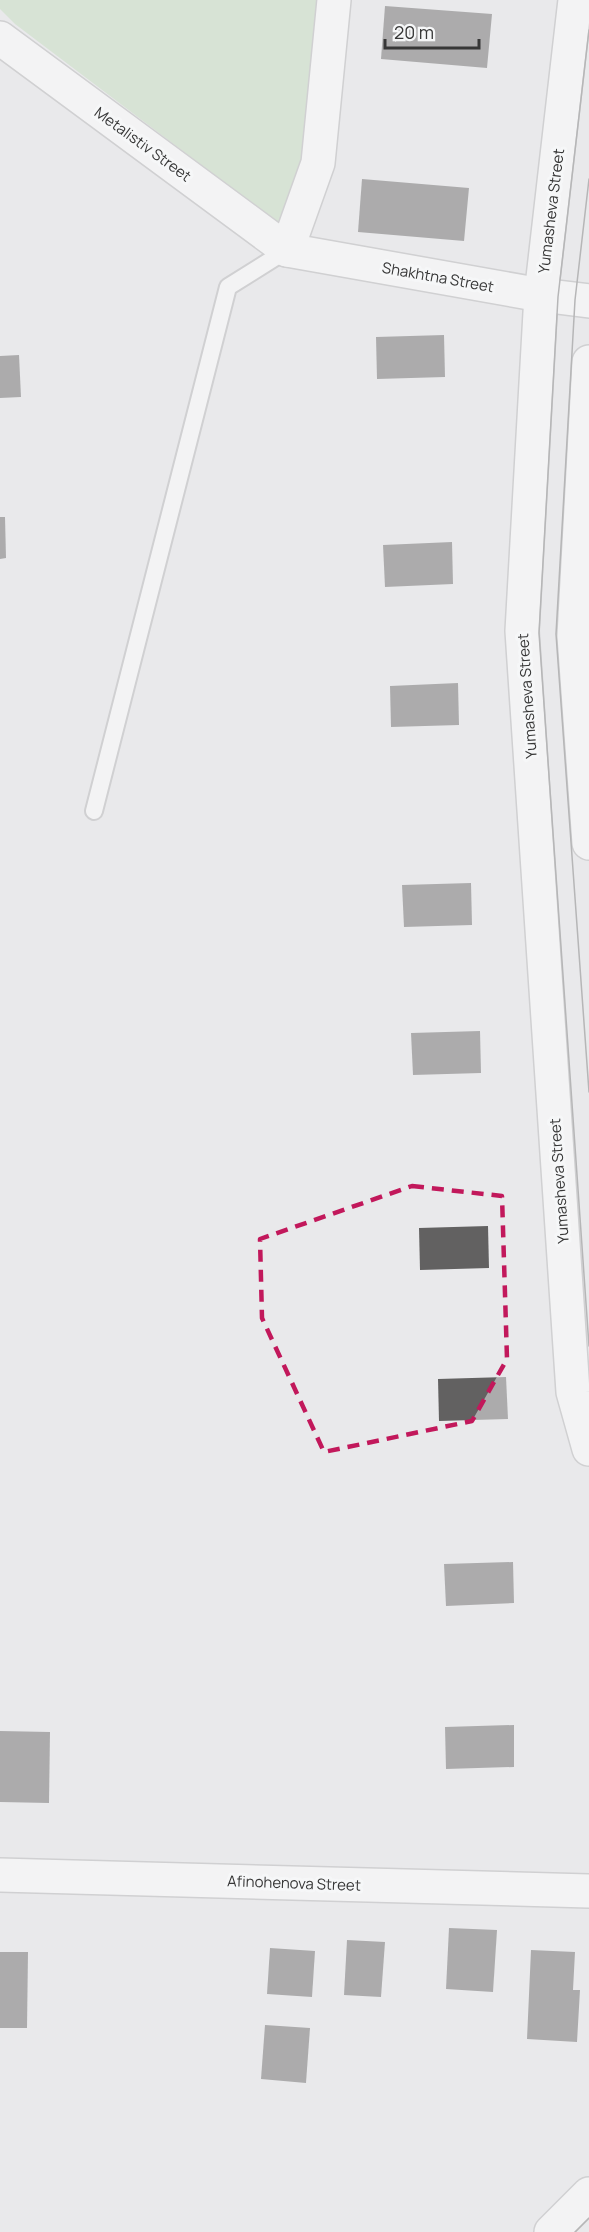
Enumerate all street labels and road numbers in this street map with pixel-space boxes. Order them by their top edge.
street label: Metalistiv Street [90,102,196,186]
street label: Yumasheva Street [533,147,569,275]
street label: Shakhtna Street [380,257,496,297]
street label: Yumasheva Street [512,633,542,759]
street label: Yumasheva Street [544,1118,574,1244]
street label: Afinohenova Street [227,1870,361,1896]

